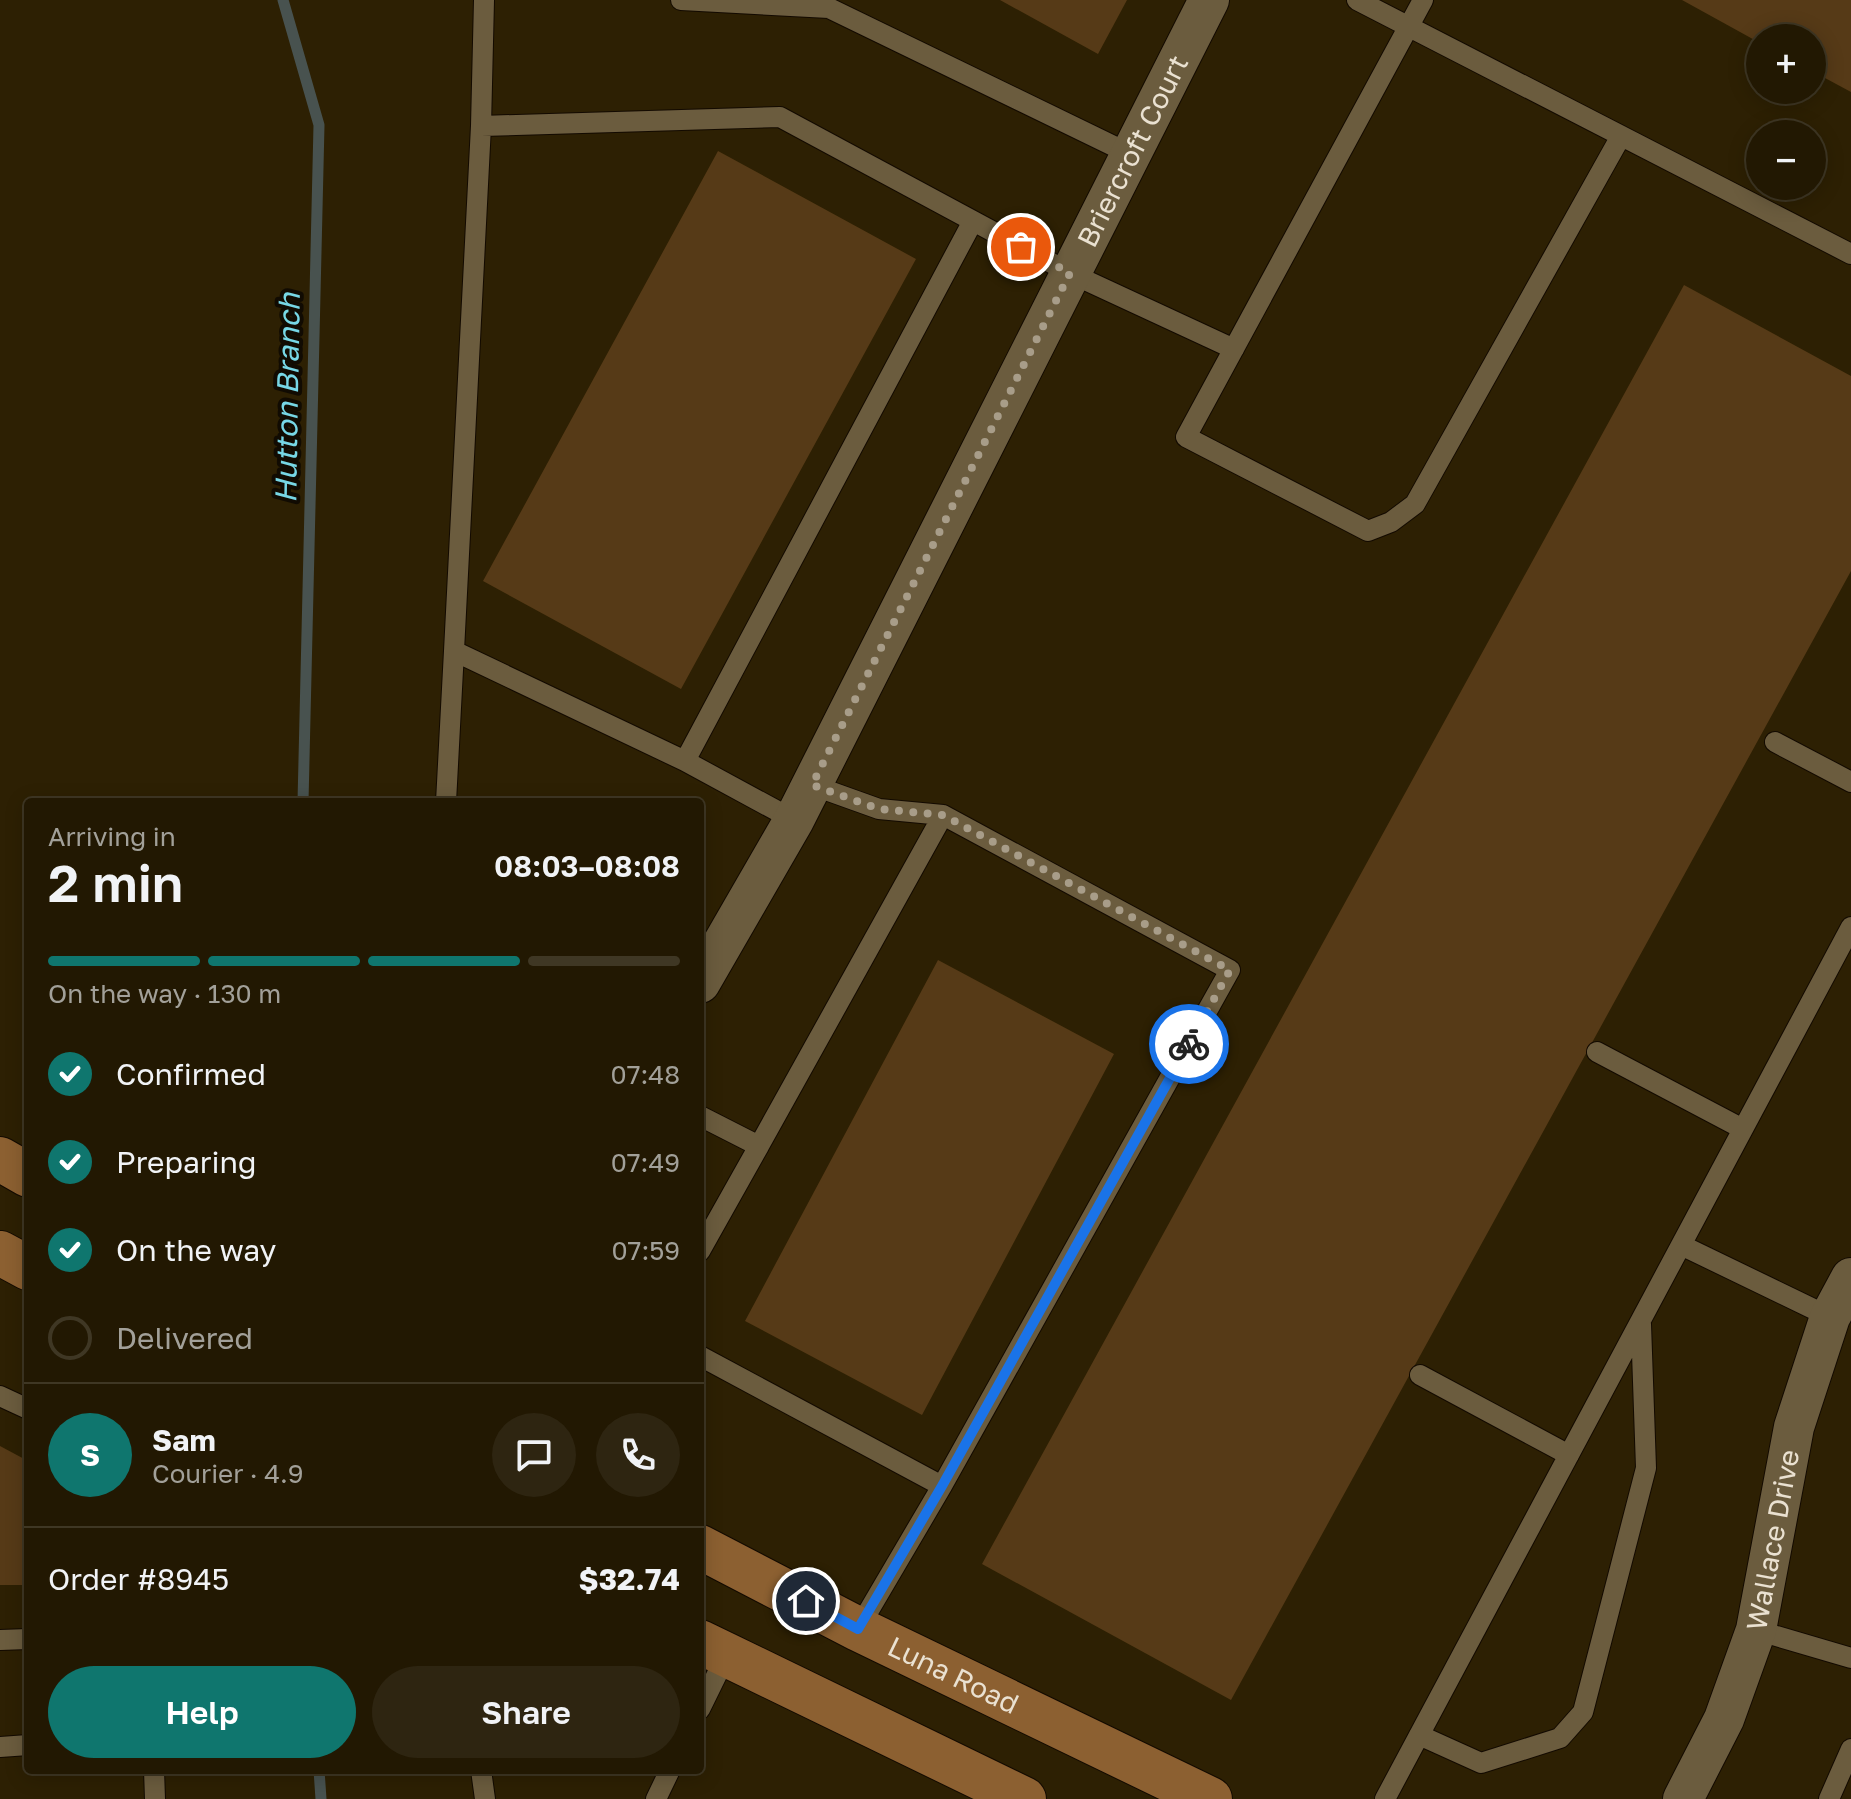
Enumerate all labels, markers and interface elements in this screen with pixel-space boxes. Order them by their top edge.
map controls [1746,24,1826,200]
button: + [1746,24,1826,104]
street label: Briercroft Court [1070,49,1194,252]
button: − [1746,120,1826,200]
pin [987,213,1055,281]
icon: bag [999,225,1043,269]
water label: Hutton Branch [267,291,307,503]
text: Arriving in [48,821,176,852]
text: 08:03–08:08 [494,848,680,884]
text: 2 min [48,851,183,913]
text: On the way · 130 m [48,978,281,1009]
courier [1149,1004,1229,1084]
icon: bike [1167,1022,1211,1066]
icon: check [48,1052,92,1096]
text: Confirmed [116,1056,266,1092]
text: 07:48 [611,1059,680,1090]
icon: check [48,1140,92,1184]
text: Preparing [116,1144,257,1180]
text: 07:49 [611,1147,680,1178]
icon: check [48,1228,92,1272]
text: On the way [116,1232,276,1268]
text: 07:59 [611,1235,680,1266]
text: Delivered [116,1320,253,1356]
button: chat [492,1413,576,1497]
button: phone [596,1413,680,1497]
text: Sam [152,1422,216,1458]
text: S [80,1437,100,1473]
street label: Wallace Drive [1739,1447,1805,1633]
text: Courier · 4.9 [152,1458,304,1489]
text: Order #8945 [48,1561,229,1597]
text: $32.74 [579,1561,680,1597]
pin [772,1567,840,1635]
icon: home [784,1579,828,1623]
street label: Luna Road [883,1629,1024,1720]
button: Help [48,1666,356,1758]
button: Share [372,1666,680,1758]

